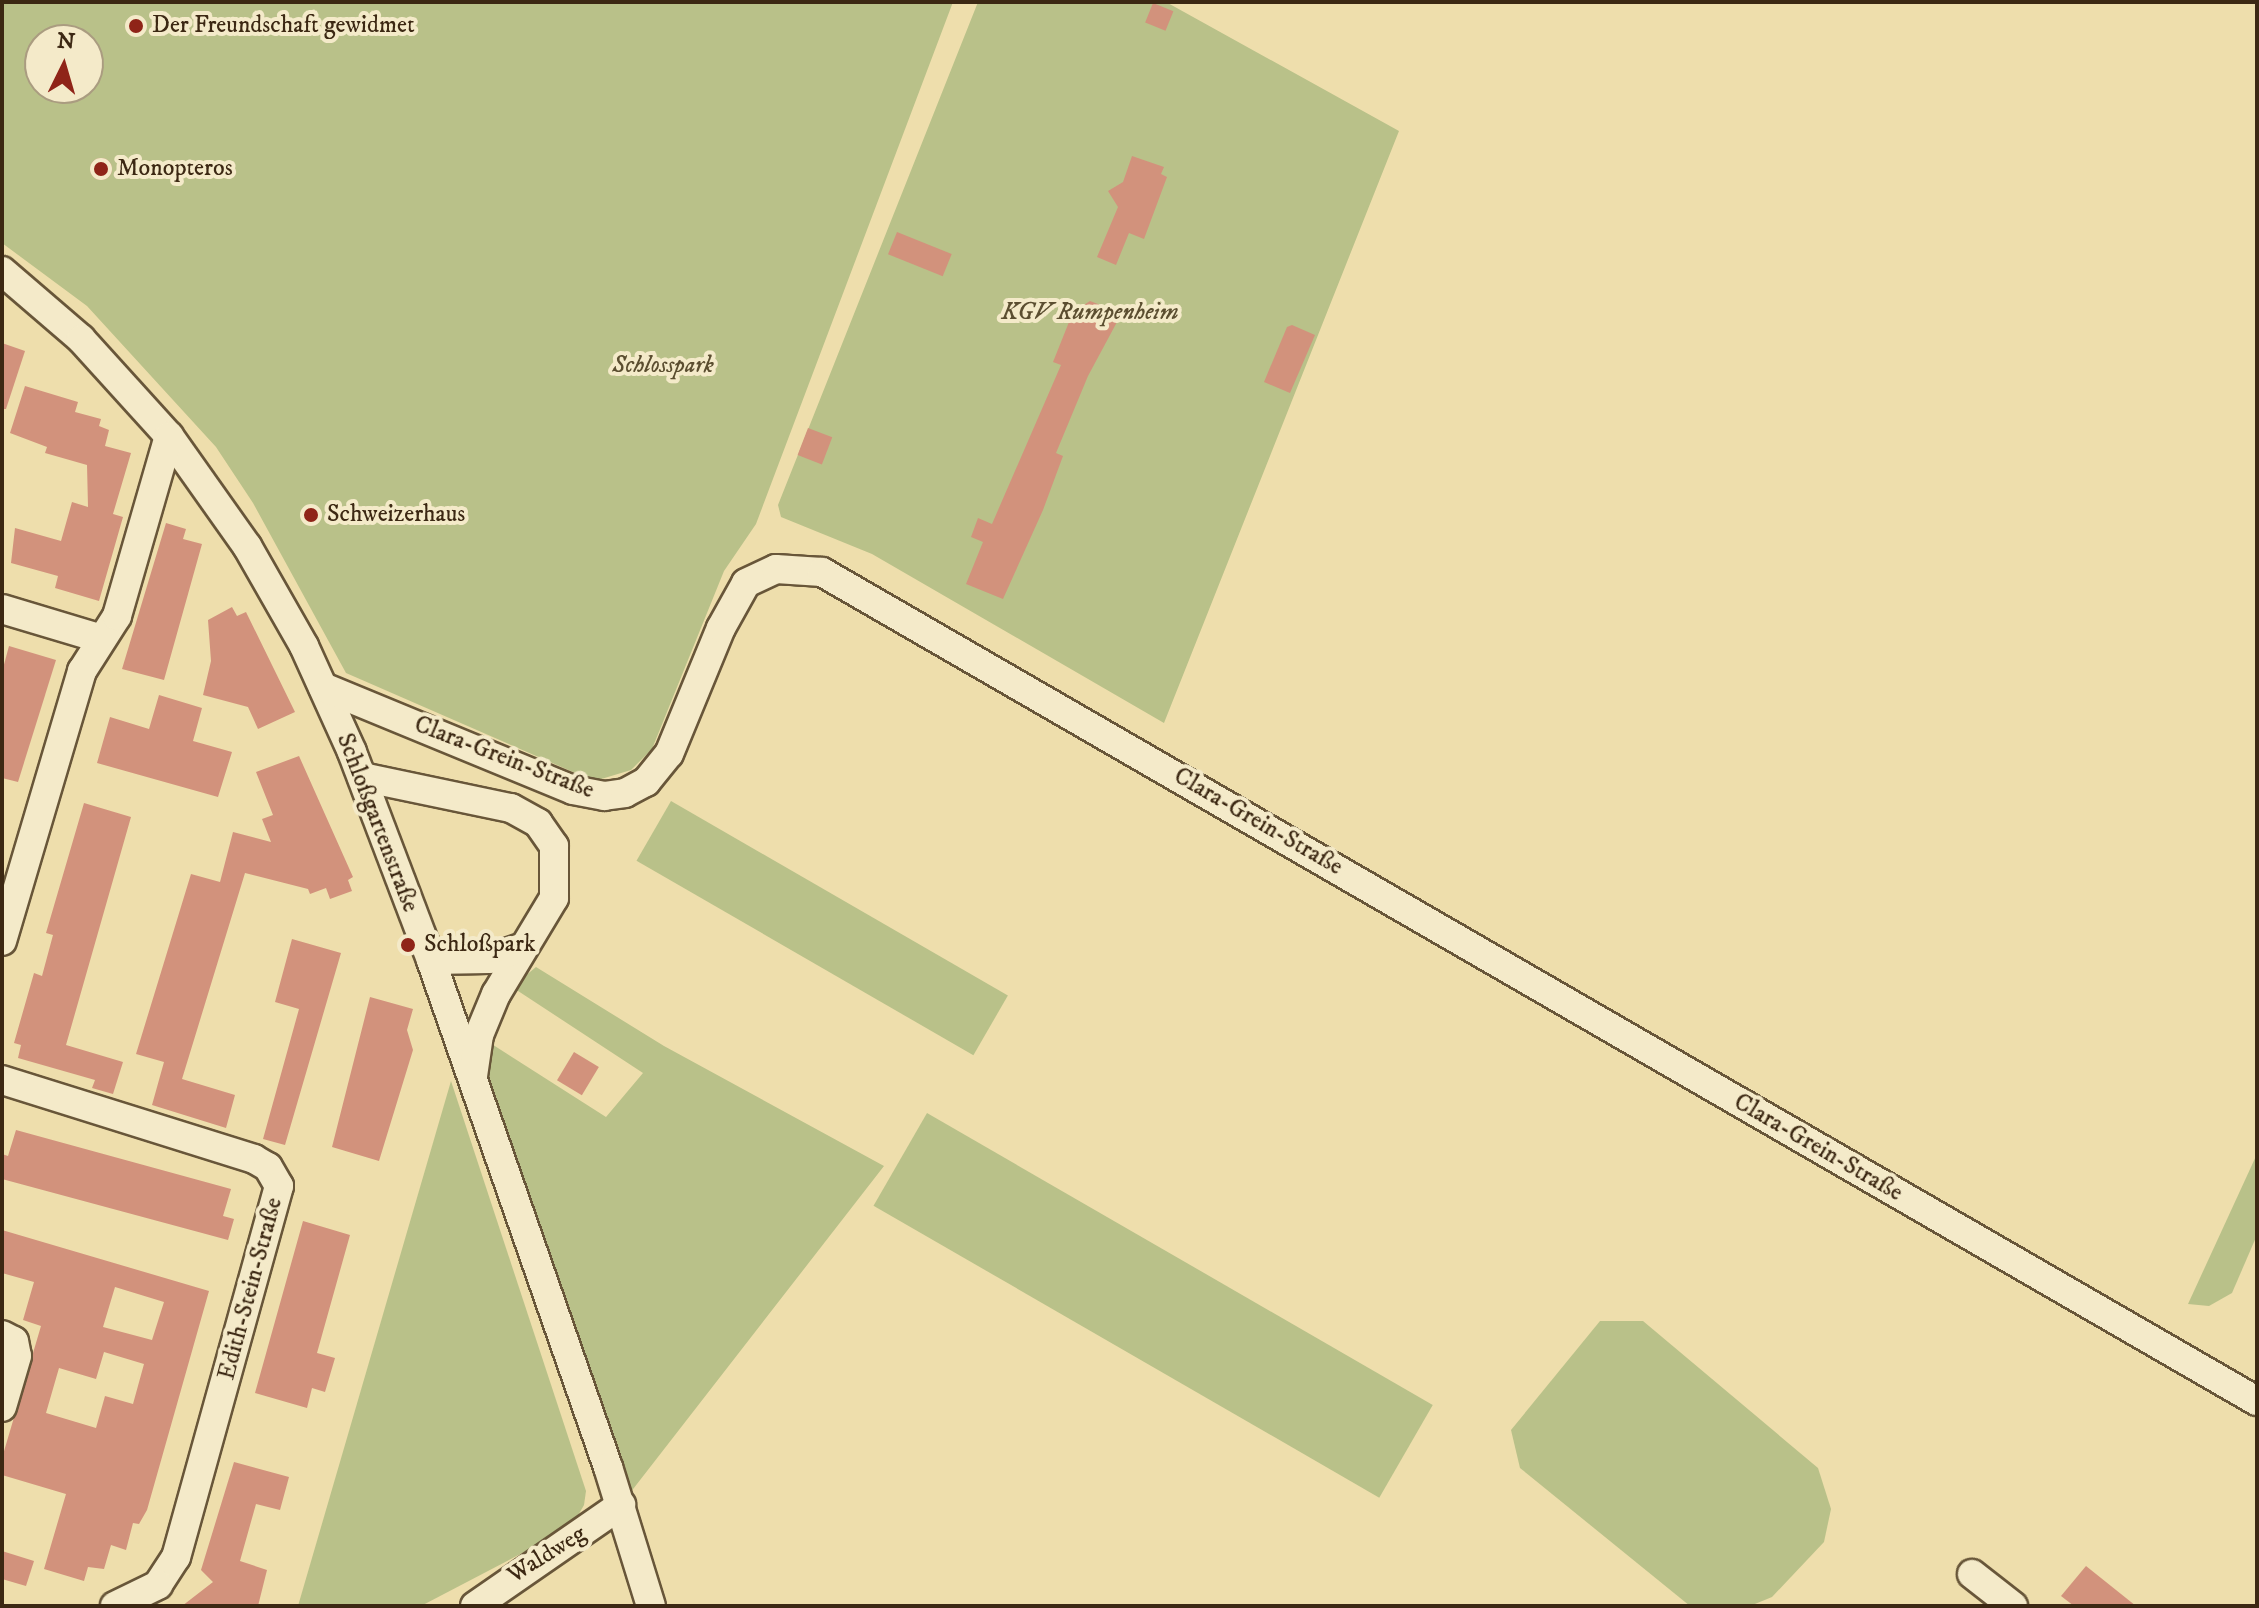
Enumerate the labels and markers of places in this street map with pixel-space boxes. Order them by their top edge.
place label: Der Freundschaft gewidmet [152,12,415,40]
marker: Der Freundschaft gewidmet [127,17,145,35]
place label: Monopteros [117,155,233,183]
marker: Monopteros [92,160,110,178]
place label: Schweizerhaus [327,501,465,529]
marker: Schweizerhaus [302,506,320,524]
place label: Schloßpark [424,931,536,959]
marker: Schloßpark [399,936,417,954]

